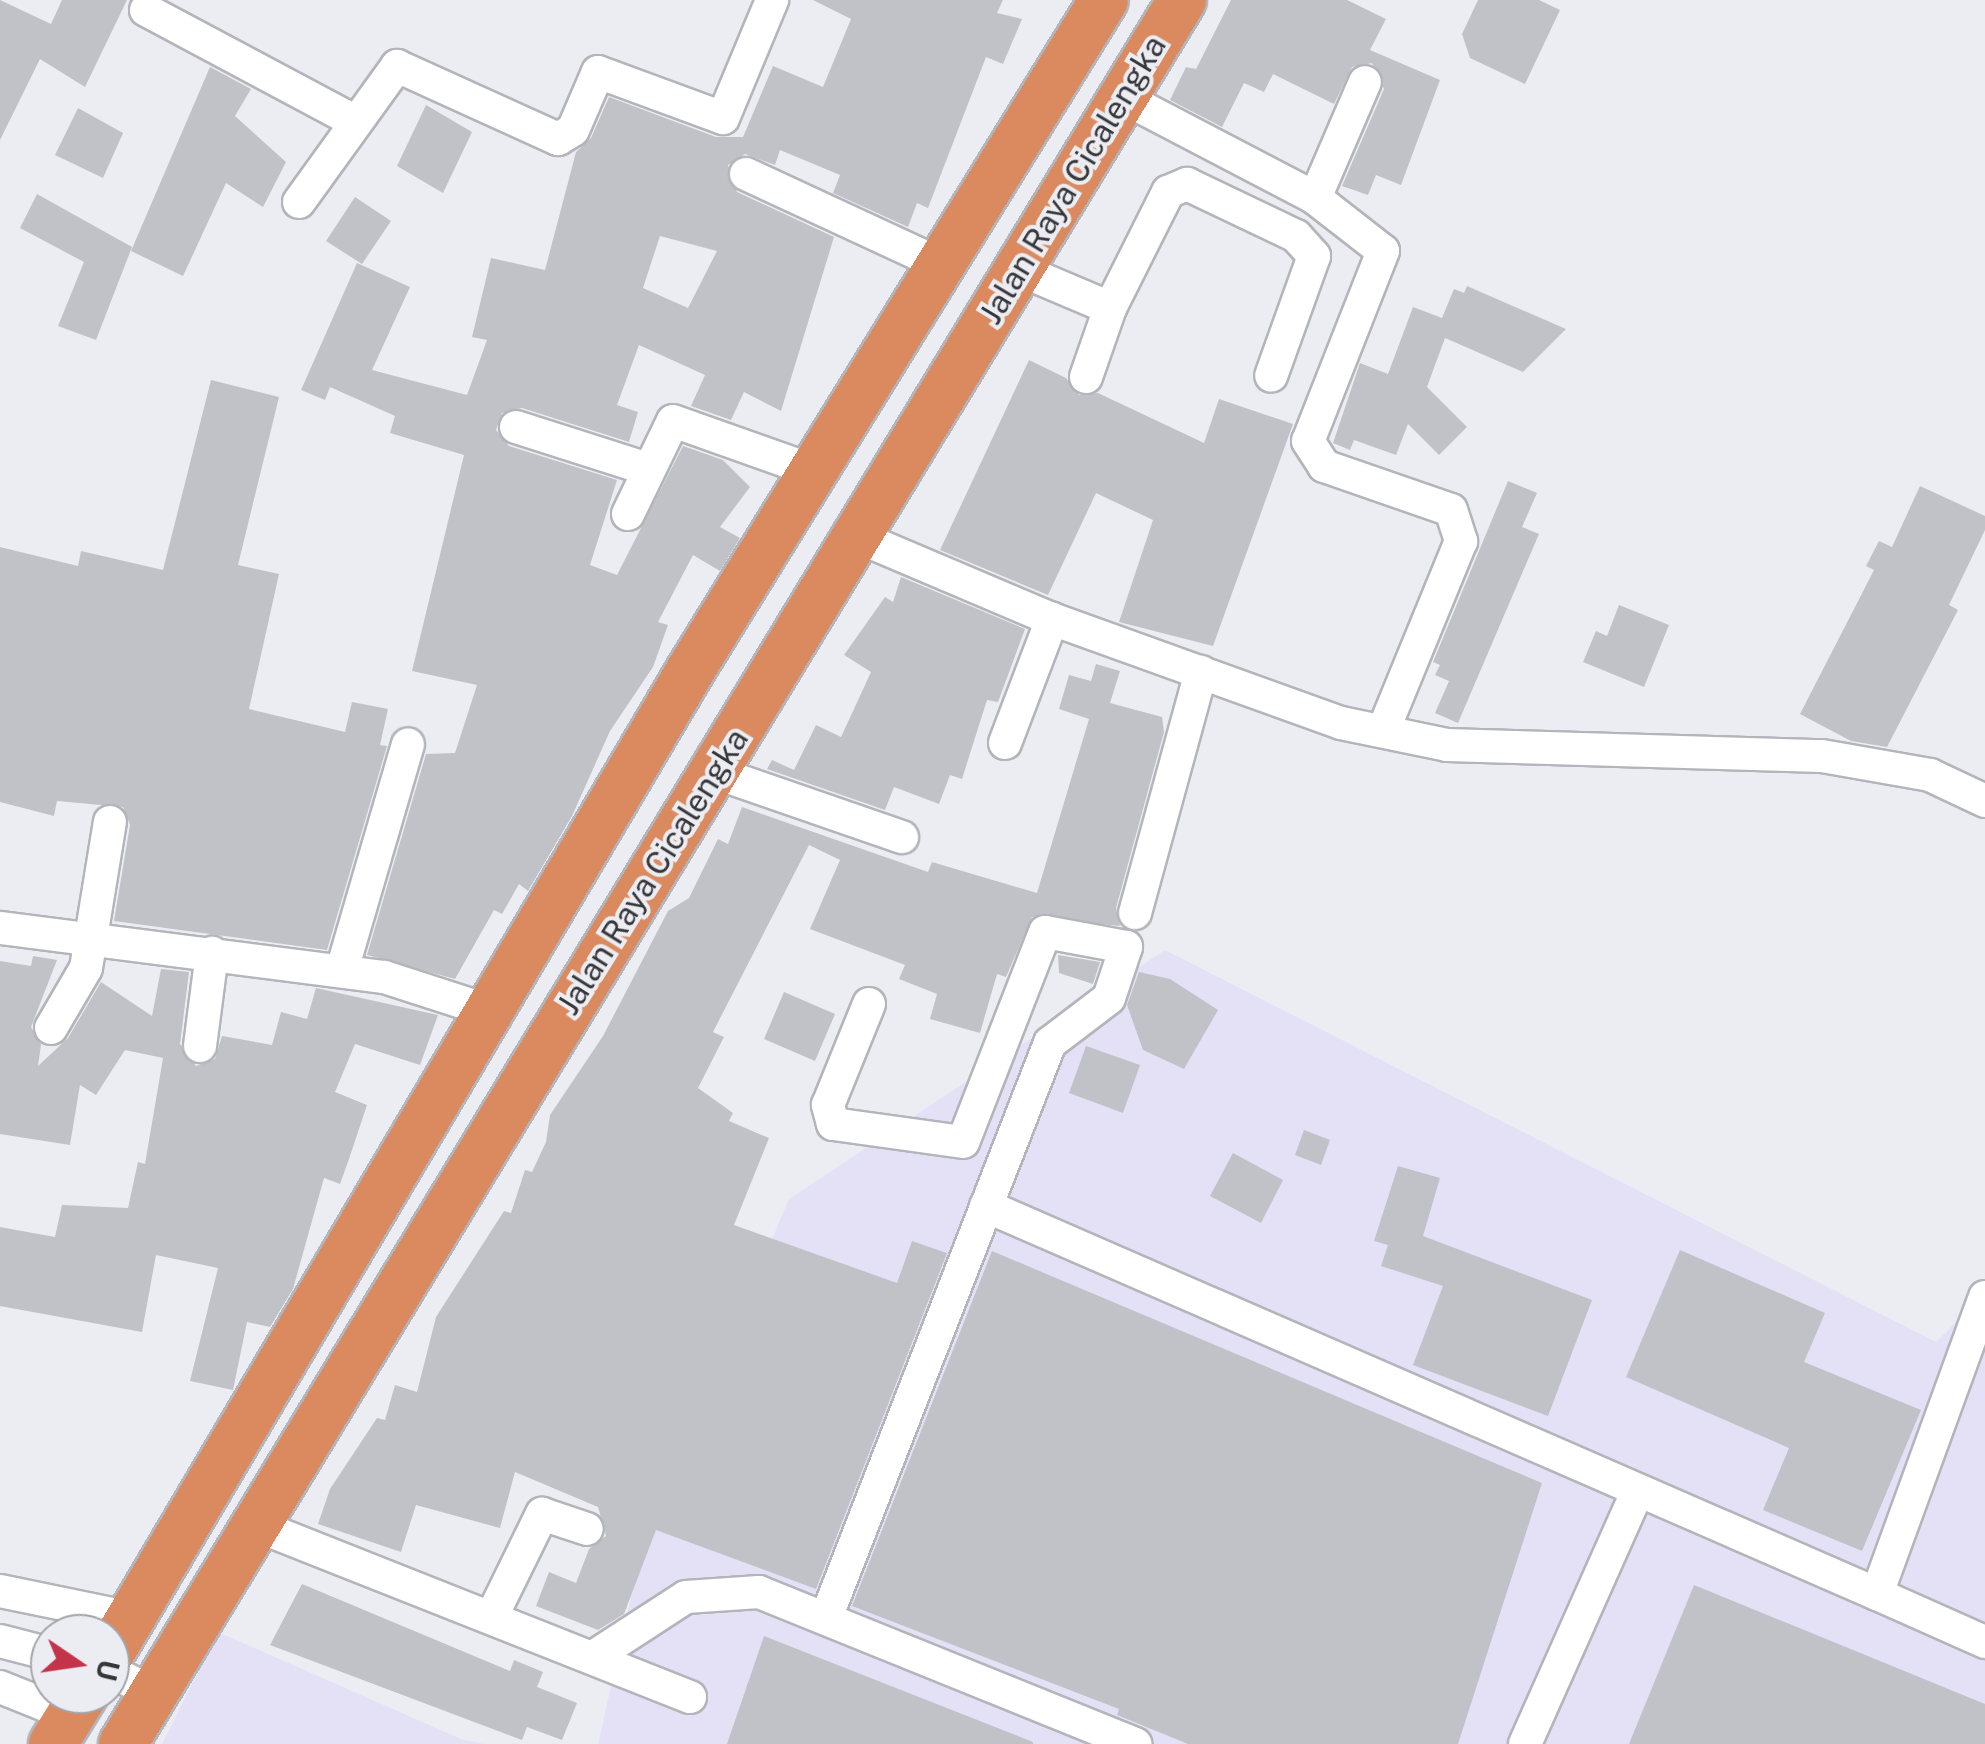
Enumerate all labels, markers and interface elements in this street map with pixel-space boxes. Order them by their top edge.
street label: Jalan Raya Cicalengka [972,29,1174,331]
street label: Jalan Raya Cicalengka [549,722,757,1022]
north arrow [30,1614,130,1714]
text: U [89,1657,126,1684]

